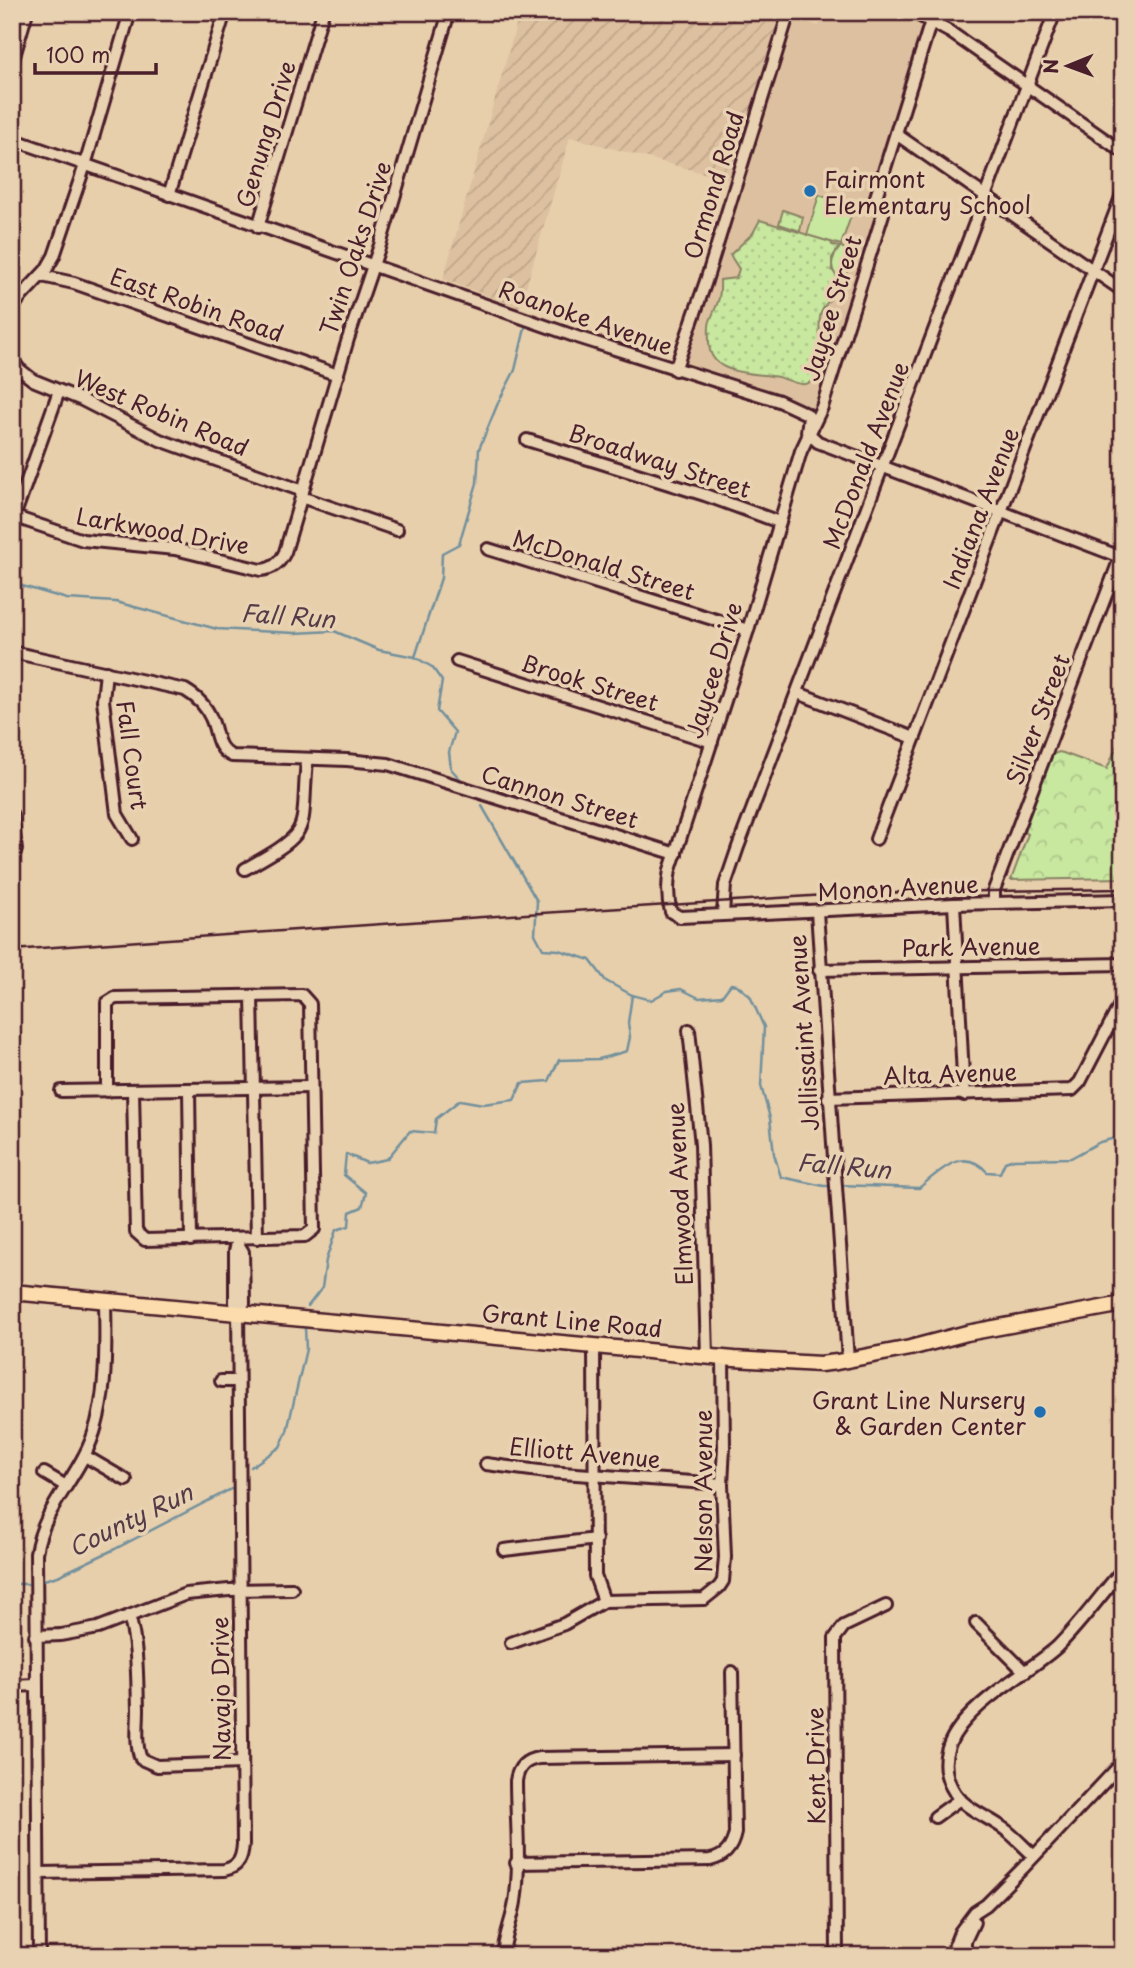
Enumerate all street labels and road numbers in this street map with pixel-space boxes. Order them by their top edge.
street label: Genung Drive [226,56,304,212]
street label: Ormond Road [674,107,752,263]
street label: Twin Oaks Drive [310,156,400,340]
street label: Jaycee Street [792,231,870,385]
street label: East Robin Road [106,258,288,350]
street label: Roanoke Avenue [494,271,678,363]
street label: McDonald Avenue [813,356,917,554]
street label: West Robin Road [70,360,254,464]
street label: Broadway Street [565,414,755,506]
street label: Indiana Avenue [933,422,1027,594]
street label: Larkwood Drive [74,498,252,562]
street label: McDonald Street [509,520,699,608]
street label: Jaycee Drive [676,597,750,743]
street label: Brook Street [517,644,663,720]
street label: Silver Street [996,648,1078,790]
street label: Fall Court [108,698,158,812]
street label: Cannon Street [477,755,643,837]
street label: Monon Avenue [816,865,980,909]
street label: Park Avenue [901,927,1041,965]
street label: Jollissaint Avenue [779,934,827,1132]
street label: Alta Avenue [882,1053,1018,1093]
street label: Elmwood Avenue [657,1102,701,1286]
street label: Grant Line Road [480,1295,664,1345]
street label: Nelson Avenue [685,1409,720,1573]
street label: Elliott Avenue [508,1428,662,1476]
street label: Navajo Drive [201,1617,239,1761]
street label: Kent Drive [796,1707,834,1825]

